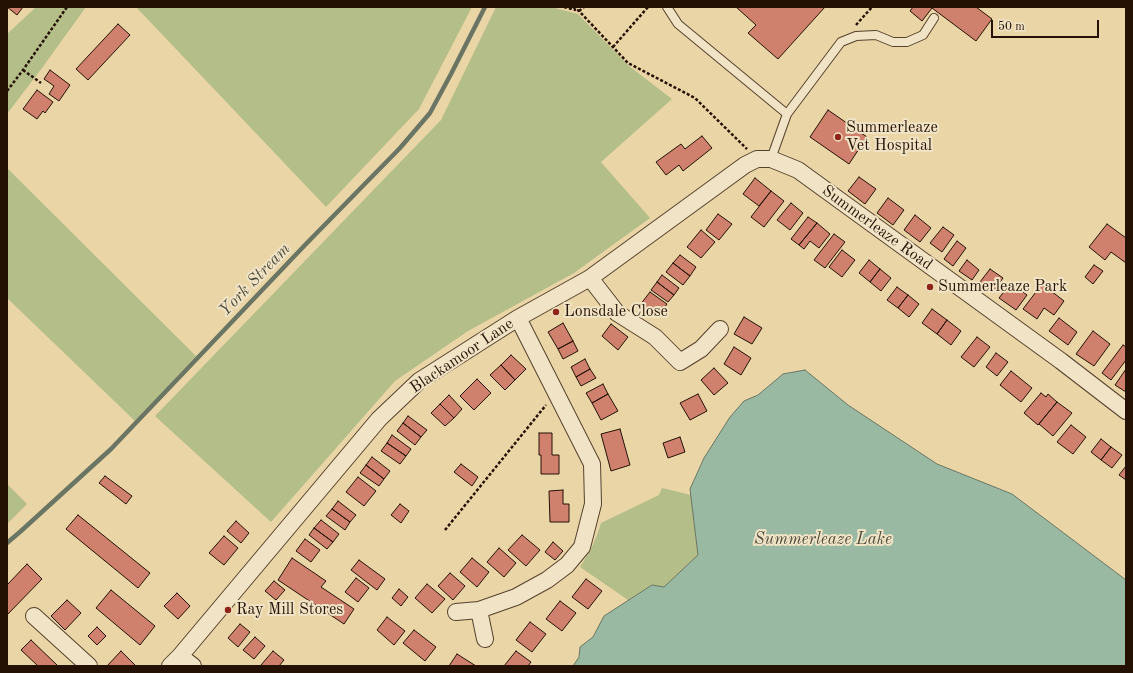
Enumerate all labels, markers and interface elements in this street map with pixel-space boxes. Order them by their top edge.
scale bar [993,12,1101,38]
text: 50 m [998,21,1025,33]
place label: Summerleaze Vet Hospital [846,118,938,156]
marker: Summerleaze Vet Hospital [833,132,843,142]
street label: Summerleaze Road [818,181,936,275]
water label: York Stream [215,239,295,321]
place label: Summerleaze Park [938,277,1067,297]
marker: Summerleaze Park [925,282,935,292]
place label: Lonsdale Close [564,302,668,322]
marker: Lonsdale Close [551,307,561,317]
street label: Blackamoor Lane [407,314,517,398]
water label: Summerleaze Lake [754,530,892,550]
place label: Ray Mill Stores [236,600,343,620]
marker: Ray Mill Stores [223,605,233,615]

